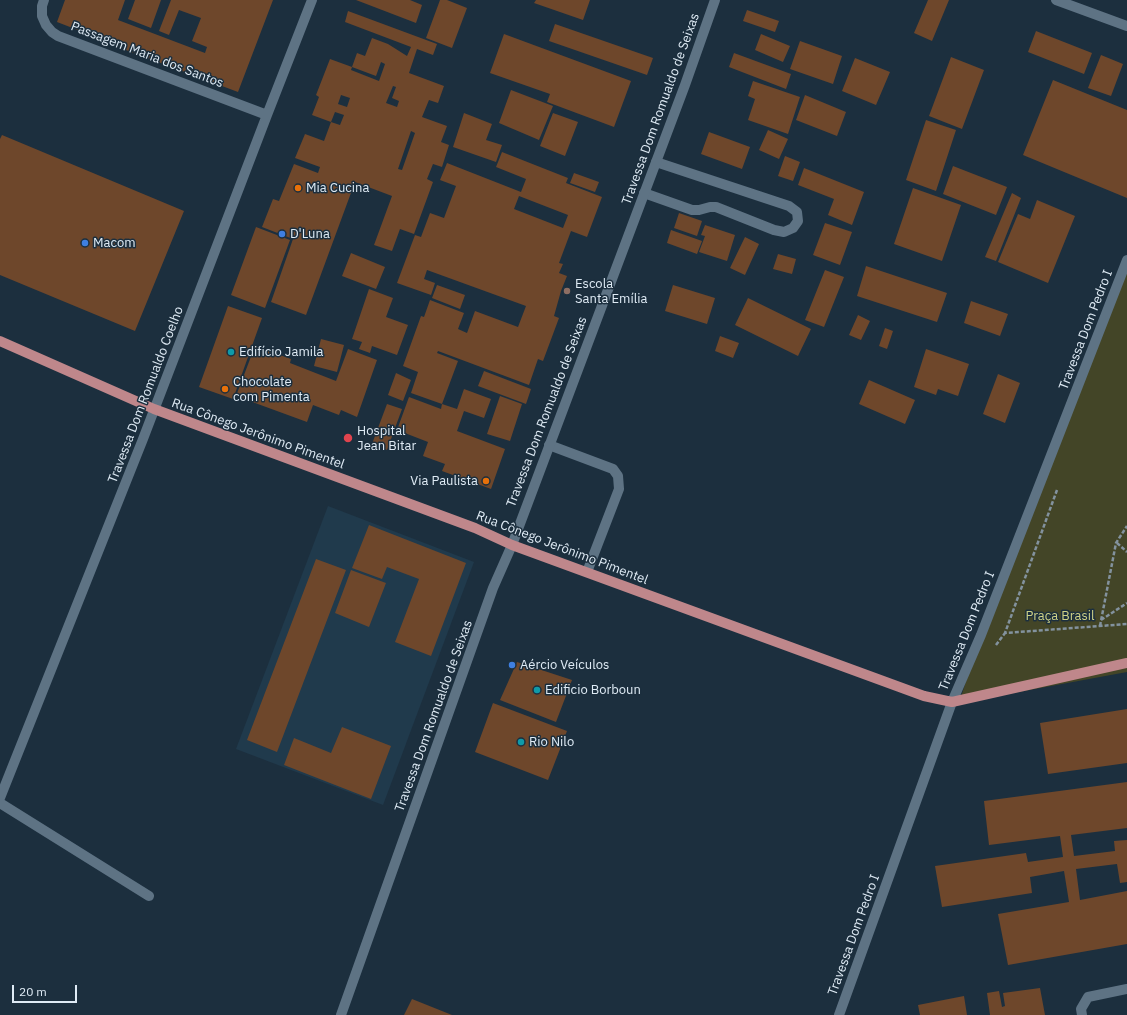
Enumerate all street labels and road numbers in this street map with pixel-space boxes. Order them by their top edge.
street label: Travessa Dom Romualdo de Seixas [619,11,703,207]
street label: Passagem Maria dos Santos [68,19,226,91]
street label: Travessa Dom Pedro I [1056,268,1116,392]
street label: Travessa Dom Romualdo Coelho [105,304,187,486]
street label: Travessa Dom Romualdo de Seixas [503,314,591,510]
street label: Rua Cônego Jerônimo Pimentel [169,395,347,473]
street label: Rua Cônego Jerônimo Pimentel [474,508,650,588]
street label: Travessa Dom Pedro I [936,569,998,693]
street label: Travessa Dom Romualdo de Seixas [392,618,476,814]
street label: Travessa Dom Pedro I [825,872,883,998]

